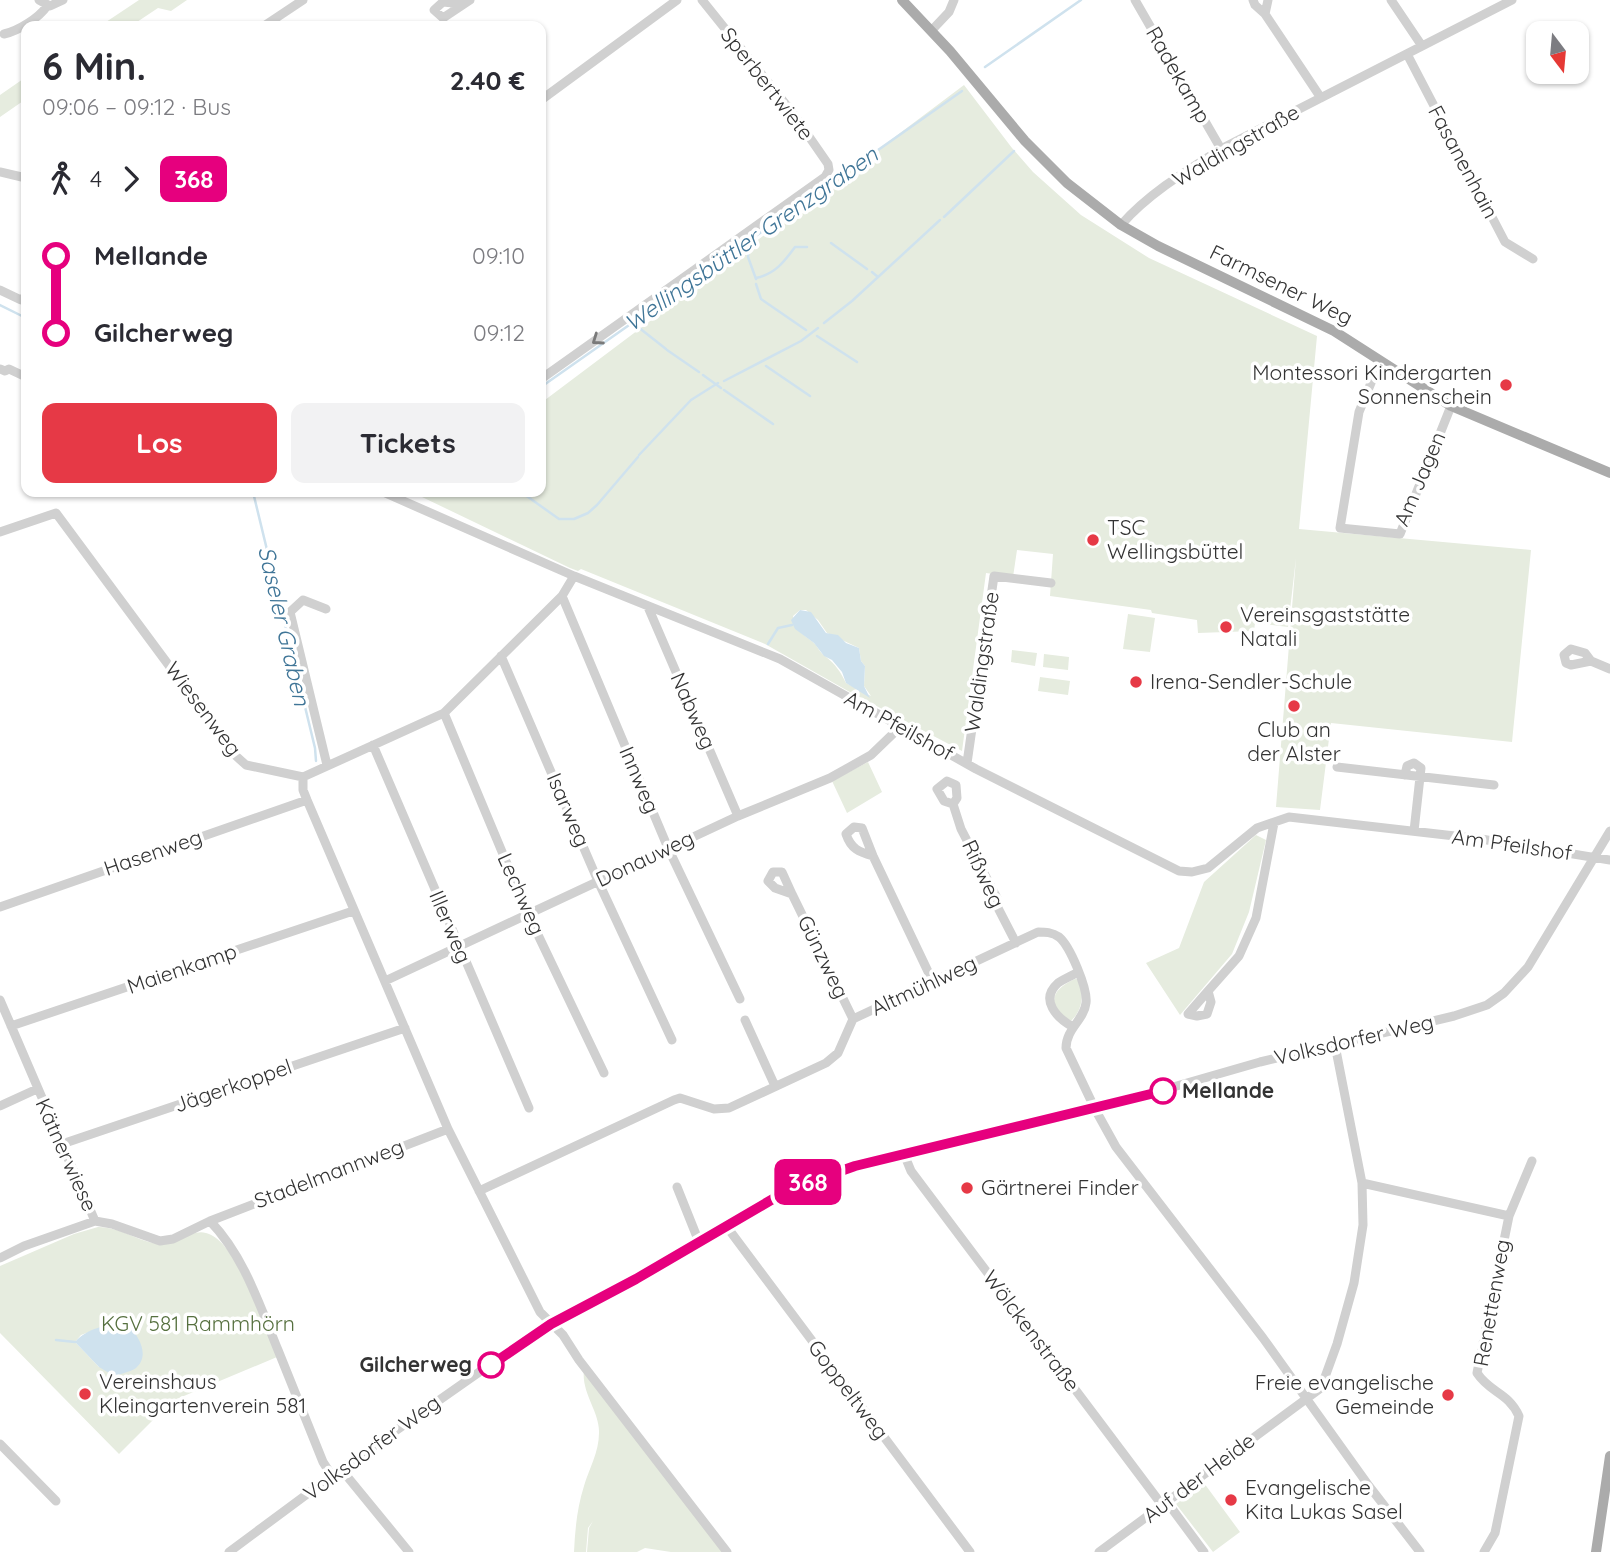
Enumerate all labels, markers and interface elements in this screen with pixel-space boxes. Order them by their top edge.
north arrow [1526,21,1589,84]
map controls [1526,21,1589,84]
street label: Sperbertwiete [716,22,820,145]
street label: Radekamp [1141,22,1217,127]
text: 6 Min. [42,42,146,90]
text: 2.40 € [450,64,525,97]
text: 09:06 – 09:12 · Bus [42,92,231,121]
street label: Waldingstraße [1168,98,1303,192]
street label: Fasanenhain [1423,101,1505,223]
water label: Wellingsbüttler Grenzgraben [618,139,884,337]
icon: walk [42,160,80,198]
icon: forward [112,160,150,198]
text: 4 [90,164,102,193]
text: 368 [174,164,213,194]
street label: Farmsener Weg [1206,238,1357,330]
text: Mellande [94,239,208,272]
text: 09:10 [472,241,525,270]
text: Gilcherweg [94,316,233,349]
text: 09:12 [473,318,525,347]
one-way arrow [592,332,605,344]
place label: Montessori Kindergarten Sonnenschein [1252,359,1492,409]
marker: Montessori Kindergarten Sonnenschein [1498,377,1514,393]
button: Los [42,403,277,483]
button: Tickets [291,403,525,483]
street label: Am Jagen [1388,428,1451,530]
place label: TSC Wellingsbüttel [1107,514,1243,564]
marker: TSC Wellingsbüttel [1085,532,1101,548]
water label: Saseler Graben [252,543,317,709]
street label: Waldingstraße [958,590,1004,734]
place label: Vereinsgaststätte Natali [1240,601,1410,651]
marker: Vereinsgaststätte Natali [1218,619,1234,635]
street label: Wiesenweg [160,656,248,761]
street label: Nabweg [665,668,722,753]
place label: Irena-Sendler-Schule [1150,668,1352,694]
marker: Irena-Sendler-Schule [1128,674,1144,690]
street label: Am Pfeilshof [840,684,959,766]
marker: Club an der Alster [1286,698,1302,714]
place label: Club an der Alster [1247,716,1341,766]
street label: Innweg [614,742,666,817]
street label: Isarweg [542,769,596,850]
street label: Hasenweg [100,823,205,881]
street label: Am Pfeilshof [1450,823,1574,865]
street label: Donauweg [591,824,698,892]
street label: Rißweg [957,835,1011,912]
street label: Lechweg [492,849,551,938]
street label: Illerweg [424,886,478,967]
street label: Günzweg [793,911,855,1002]
street label: Maienkamp [123,937,240,999]
street label: Altmühlweg [867,949,981,1021]
street label: Volksdorfer Weg [1272,1008,1436,1070]
street label: Jägerkoppel [170,1053,295,1117]
place label: Mellande [1182,1077,1274,1103]
marker: Mellande [1150,1078,1176,1104]
street label: Kätnerwiese [30,1094,103,1215]
street label: Stadelmannweg [250,1133,407,1213]
line badge: 368 [768,1159,848,1205]
text: 368 [788,1167,828,1197]
place label: Gärtnerei Finder [981,1174,1139,1200]
marker: Gärtnerei Finder [959,1180,975,1196]
street label: Renettenweg [1467,1237,1515,1368]
street label: Wölckenstraße [978,1265,1086,1396]
park label: KGV 581 Rammhörn [101,1310,295,1336]
street label: Goppeltweg [803,1334,895,1444]
place label: Gilcherweg [359,1351,472,1377]
marker: Gilcherweg [478,1352,504,1378]
place label: Vereinshaus Kleingartenverein 581 [99,1368,306,1418]
place label: Freie evangelische Gemeinde [1255,1369,1434,1419]
marker: Vereinshaus Kleingartenverein 581 [77,1386,93,1402]
marker: Freie evangelische Gemeinde [1440,1387,1456,1403]
street label: Volksdorfer Weg [298,1389,445,1506]
street label: Auf der Heide [1137,1427,1259,1528]
place label: Evangelische Kita Lukas Sasel [1245,1474,1403,1524]
marker: Evangelische Kita Lukas Sasel [1223,1492,1239,1508]

